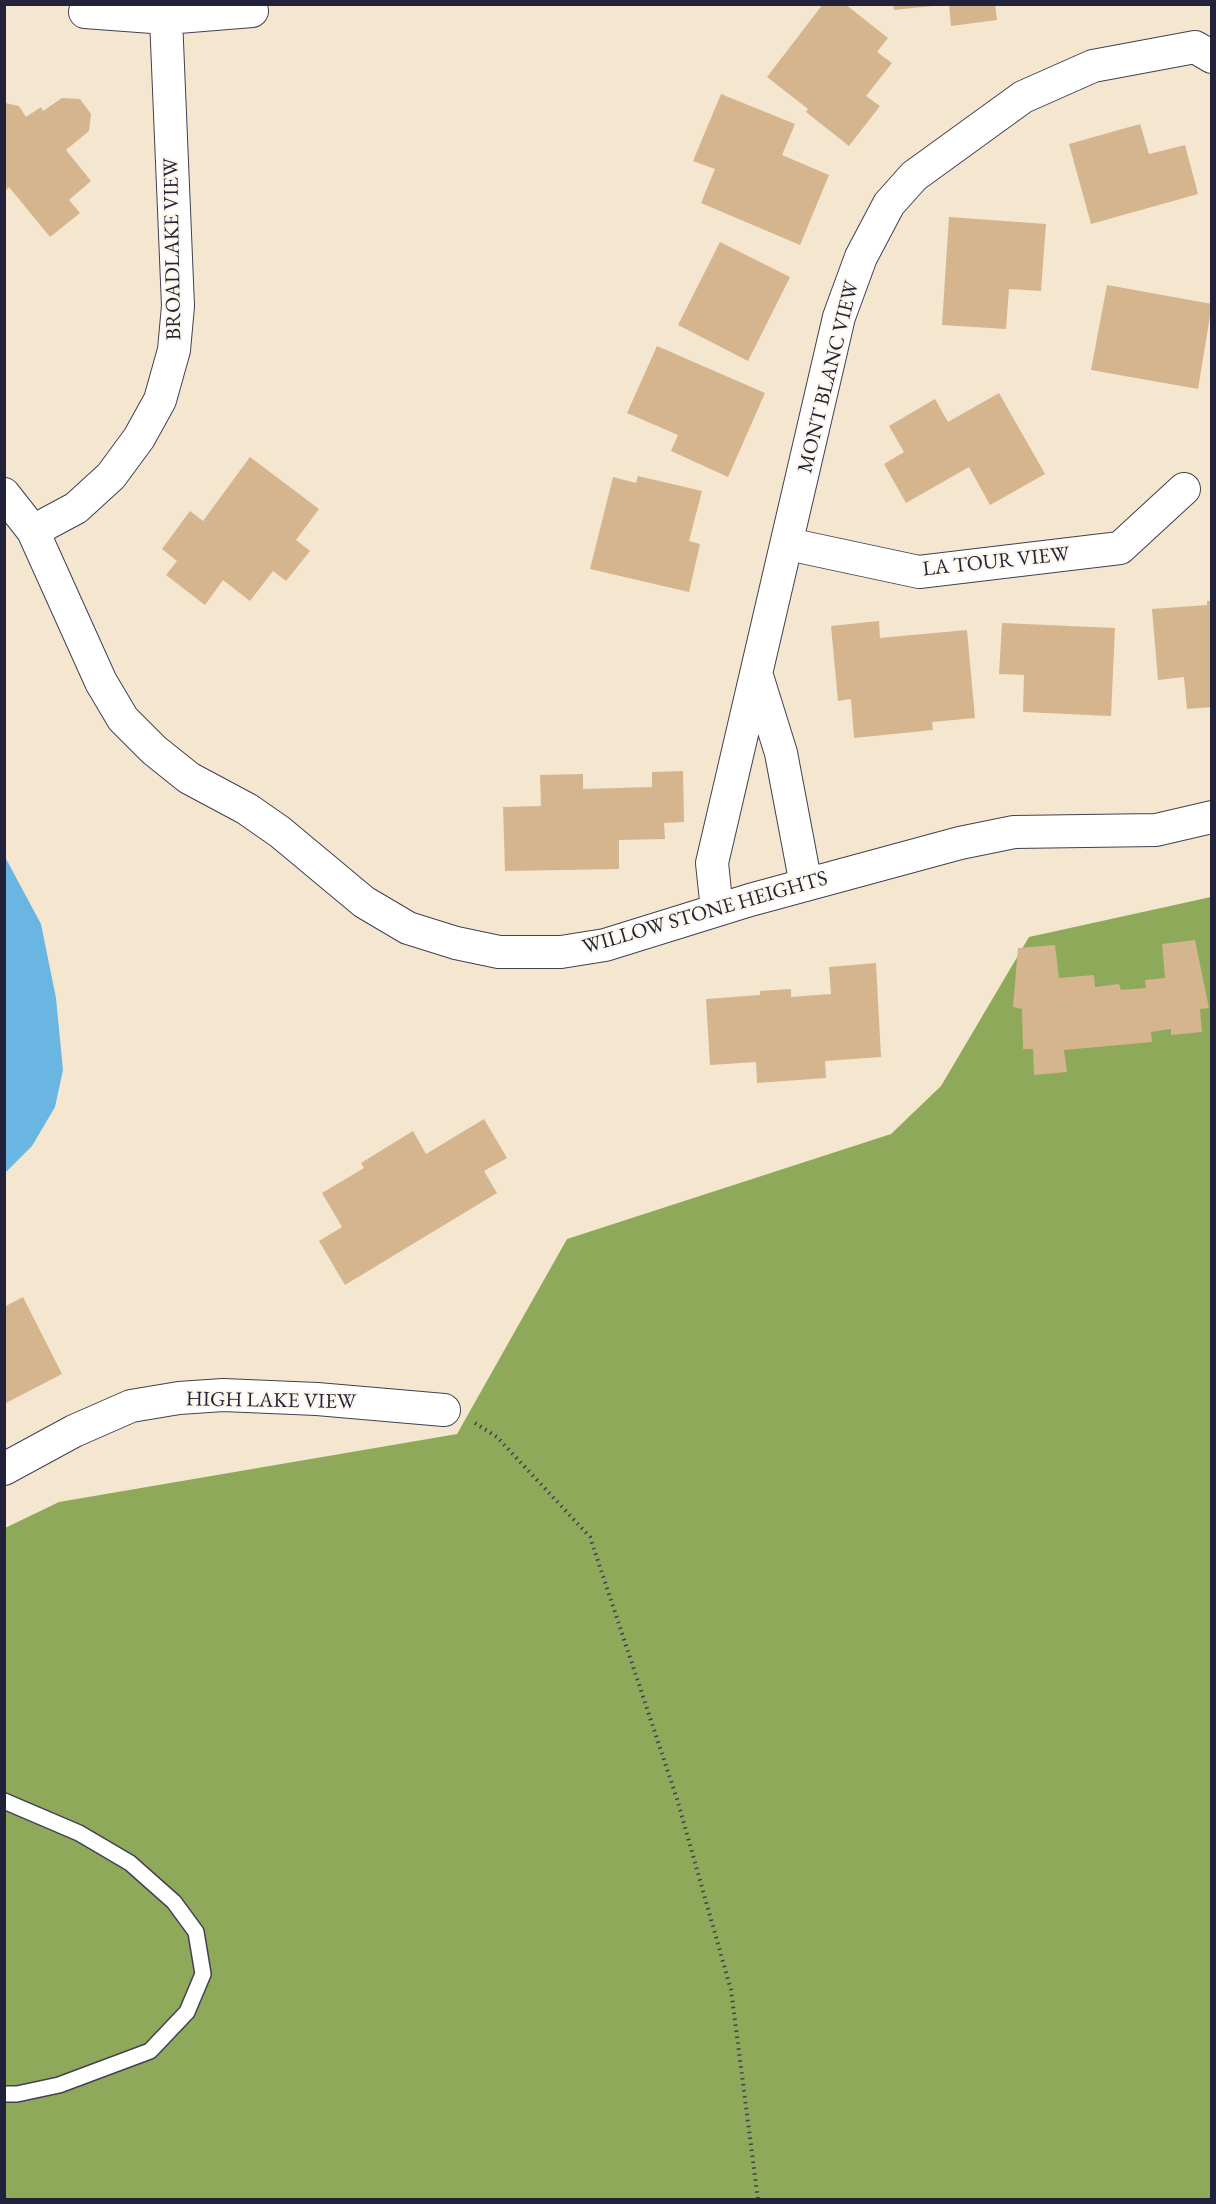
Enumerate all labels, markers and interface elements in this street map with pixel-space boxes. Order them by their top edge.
street label: BROADLAKE VIEW [159,158,187,340]
street label: MONT BLANC VIEW [793,278,865,476]
street label: LA TOUR VIEW [921,542,1071,582]
street label: WILLOW STONE HEIGHTS [579,866,831,960]
street label: HIGH LAKE VIEW [186,1387,356,1415]

